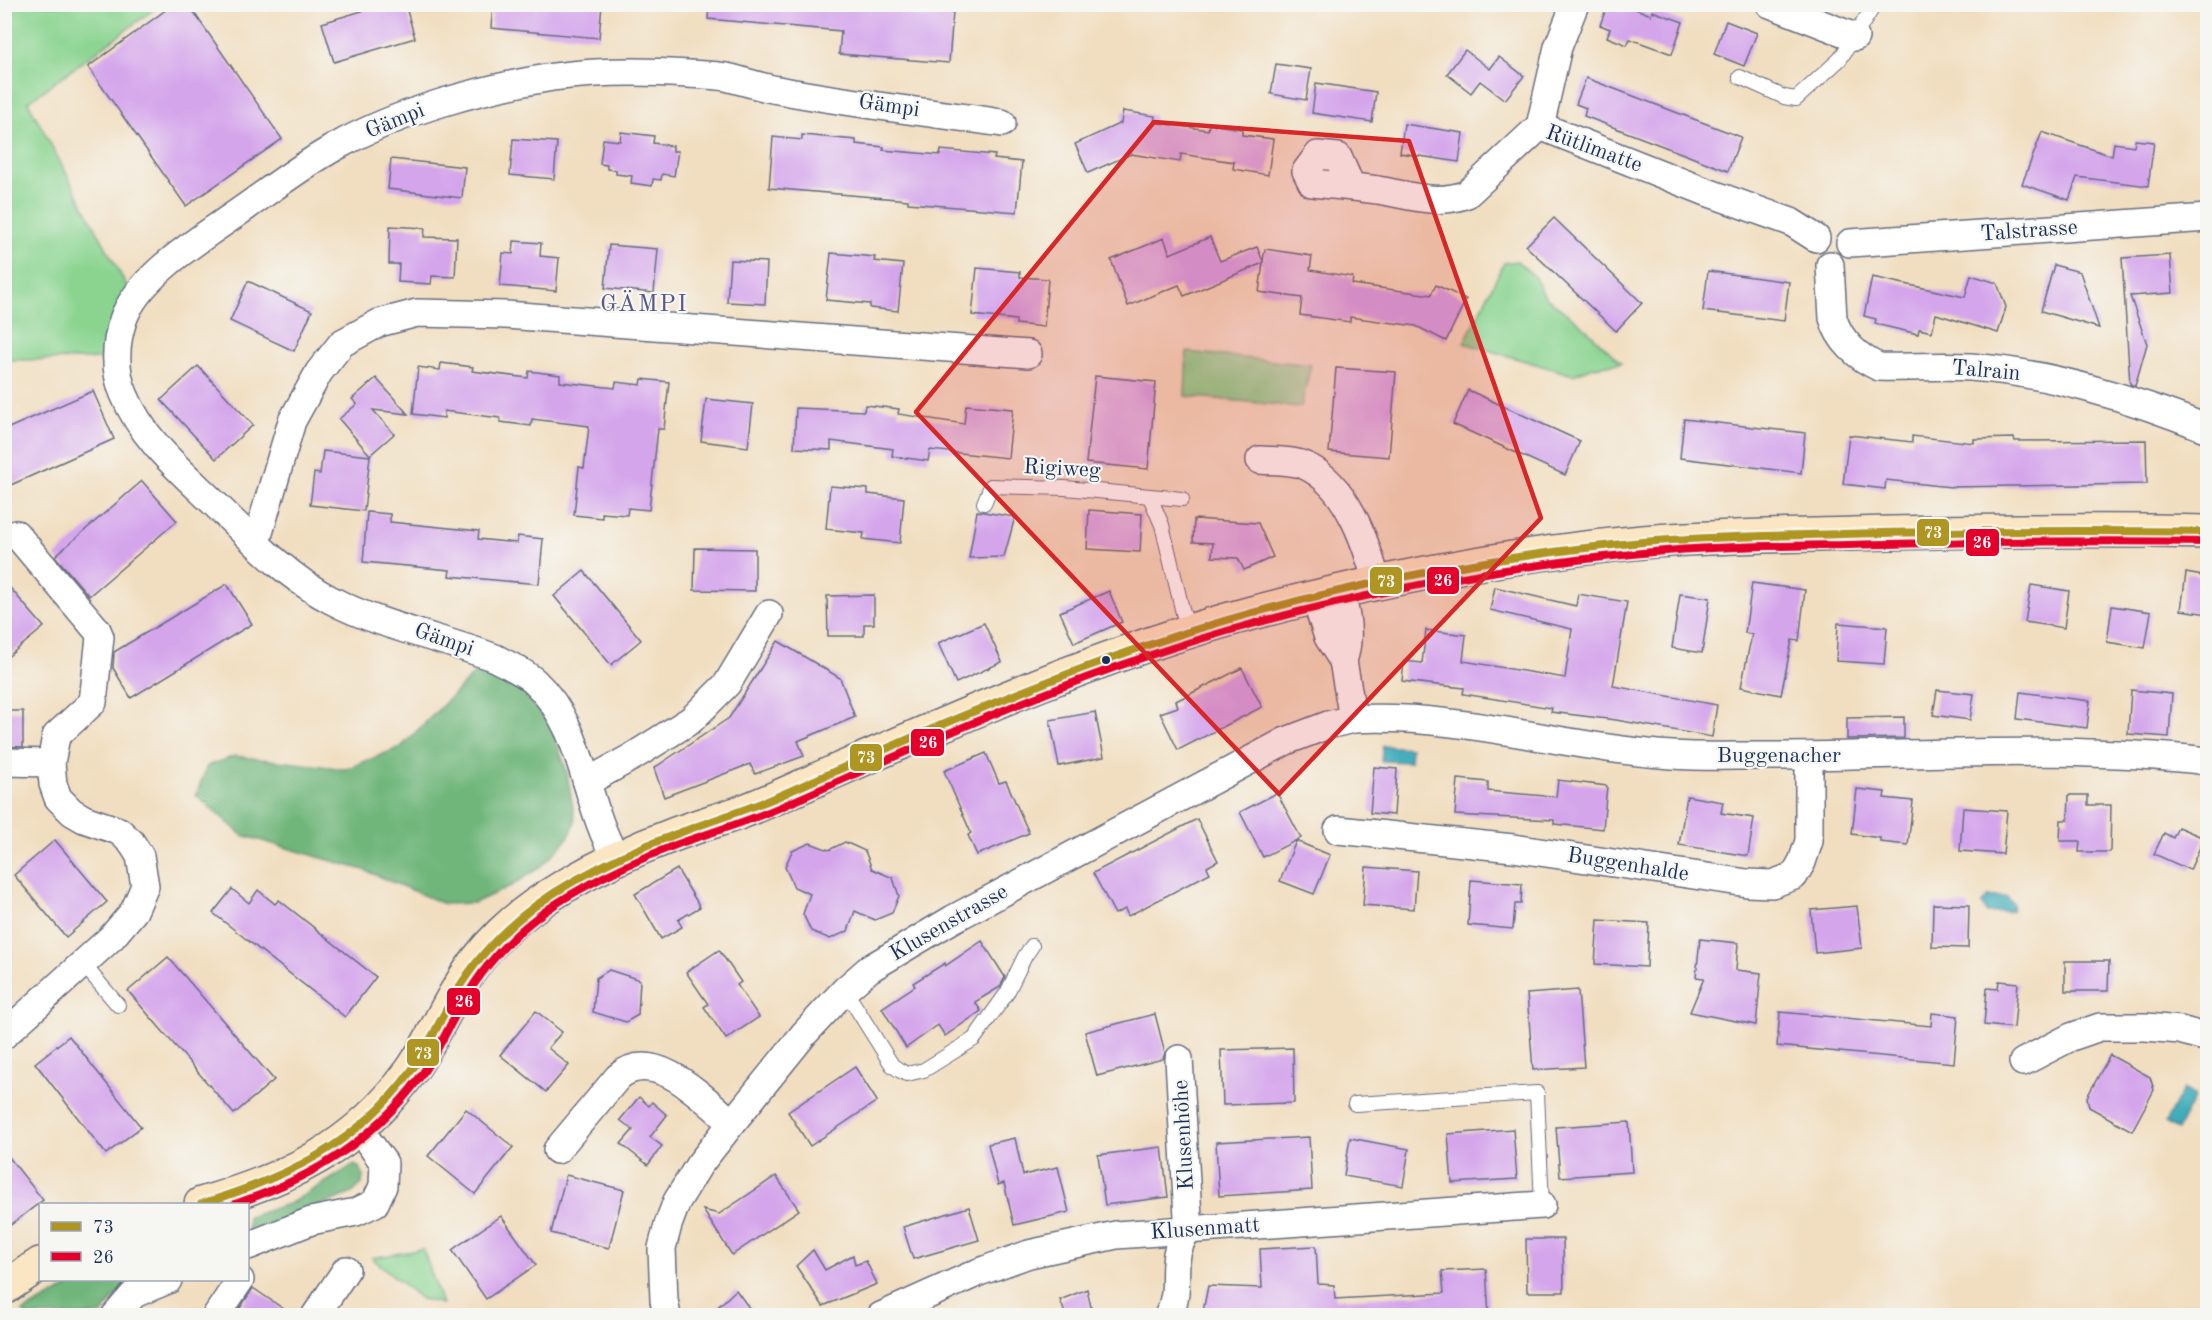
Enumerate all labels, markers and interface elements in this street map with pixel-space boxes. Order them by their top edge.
street label: Gämpi [857,91,921,121]
street label: Gämpi [362,99,428,143]
street label: Rütlimatte [1543,121,1645,177]
street label: Talstrasse [1979,217,2079,245]
district label: GÄMPI [600,290,688,317]
street label: Talrain [1951,357,2021,385]
street label: Rigiweg [1023,456,1101,482]
line badge: 73 [1916,518,1950,547]
text: 73 [1924,526,1942,542]
line badge: 26 [1965,528,2000,557]
text: 26 [1973,536,1991,552]
line badge: 73 [1369,566,1403,595]
line badge: 26 [1426,566,1460,595]
text: 26 [1434,574,1452,590]
text: 73 [1377,575,1395,591]
street label: Gämpi [411,620,477,660]
unlabelled marker [1100,654,1112,666]
line badge: 26 [910,728,945,757]
text: 26 [919,736,937,752]
line badge: 73 [849,743,883,772]
street label: Buggenacher [1717,745,1841,767]
text: 73 [857,751,875,767]
street label: Buggenhalde [1565,845,1691,885]
street label: Klusenstrasse [886,880,1012,966]
line badge: 26 [446,987,481,1016]
text: 26 [455,995,473,1011]
line badge: 73 [406,1038,440,1067]
text: 73 [414,1047,432,1063]
street label: Klusenhöhe [1170,1079,1198,1191]
legend [39,1203,249,1281]
street label: Klusenmatt [1150,1214,1260,1244]
text: 73 [93,1219,114,1237]
text: 26 [93,1249,114,1267]

